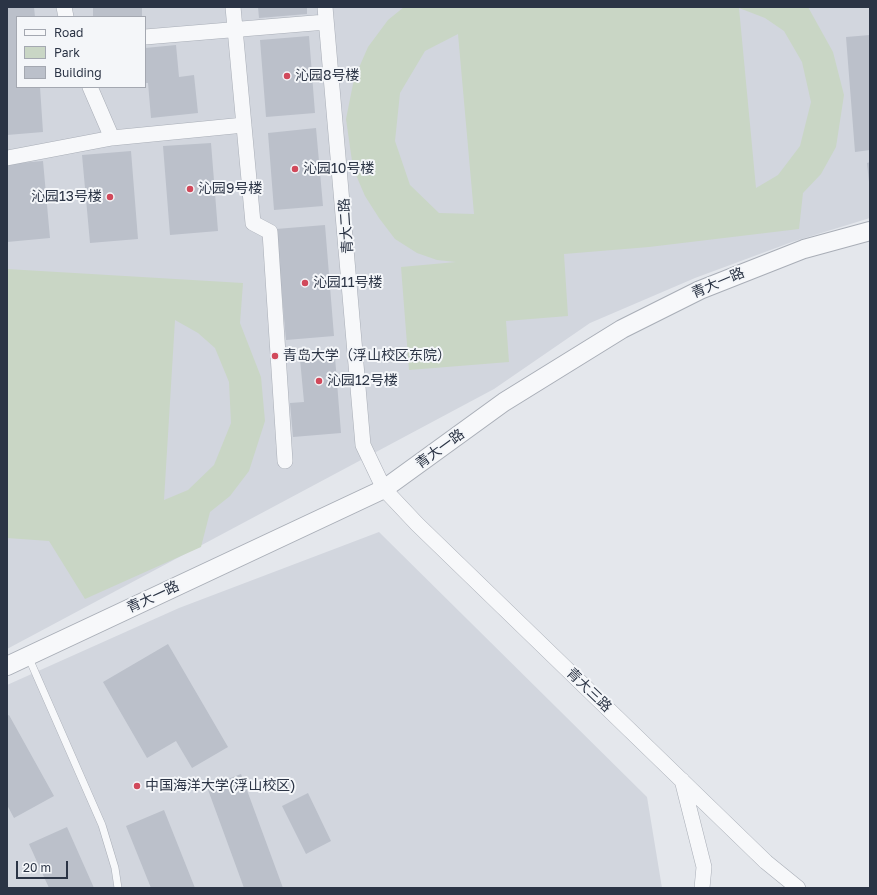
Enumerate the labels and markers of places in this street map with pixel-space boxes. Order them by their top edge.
place label: 沁园8号楼 [295,68,360,84]
marker: 沁园8号楼 [282,71,292,81]
place label: 沁园10号楼 [303,161,374,177]
marker: 沁园10号楼 [290,164,300,174]
place label: 沁园9号楼 [198,181,262,197]
marker: 沁园9号楼 [185,184,195,194]
place label: 沁园13号楼 [31,189,102,205]
marker: 沁园13号楼 [105,192,115,202]
place label: 沁园11号楼 [313,275,383,291]
marker: 沁园11号楼 [300,278,310,288]
place label: 青岛大学（浮山校区东院） [283,348,451,364]
marker: 青岛大学（浮山校区东院） [270,351,280,361]
place label: 沁园12号楼 [327,373,398,389]
marker: 沁园12号楼 [314,376,324,386]
place label: 中国海洋大学(浮山校区) [145,778,296,794]
marker: 中国海洋大学(浮山校区) [132,781,142,791]

